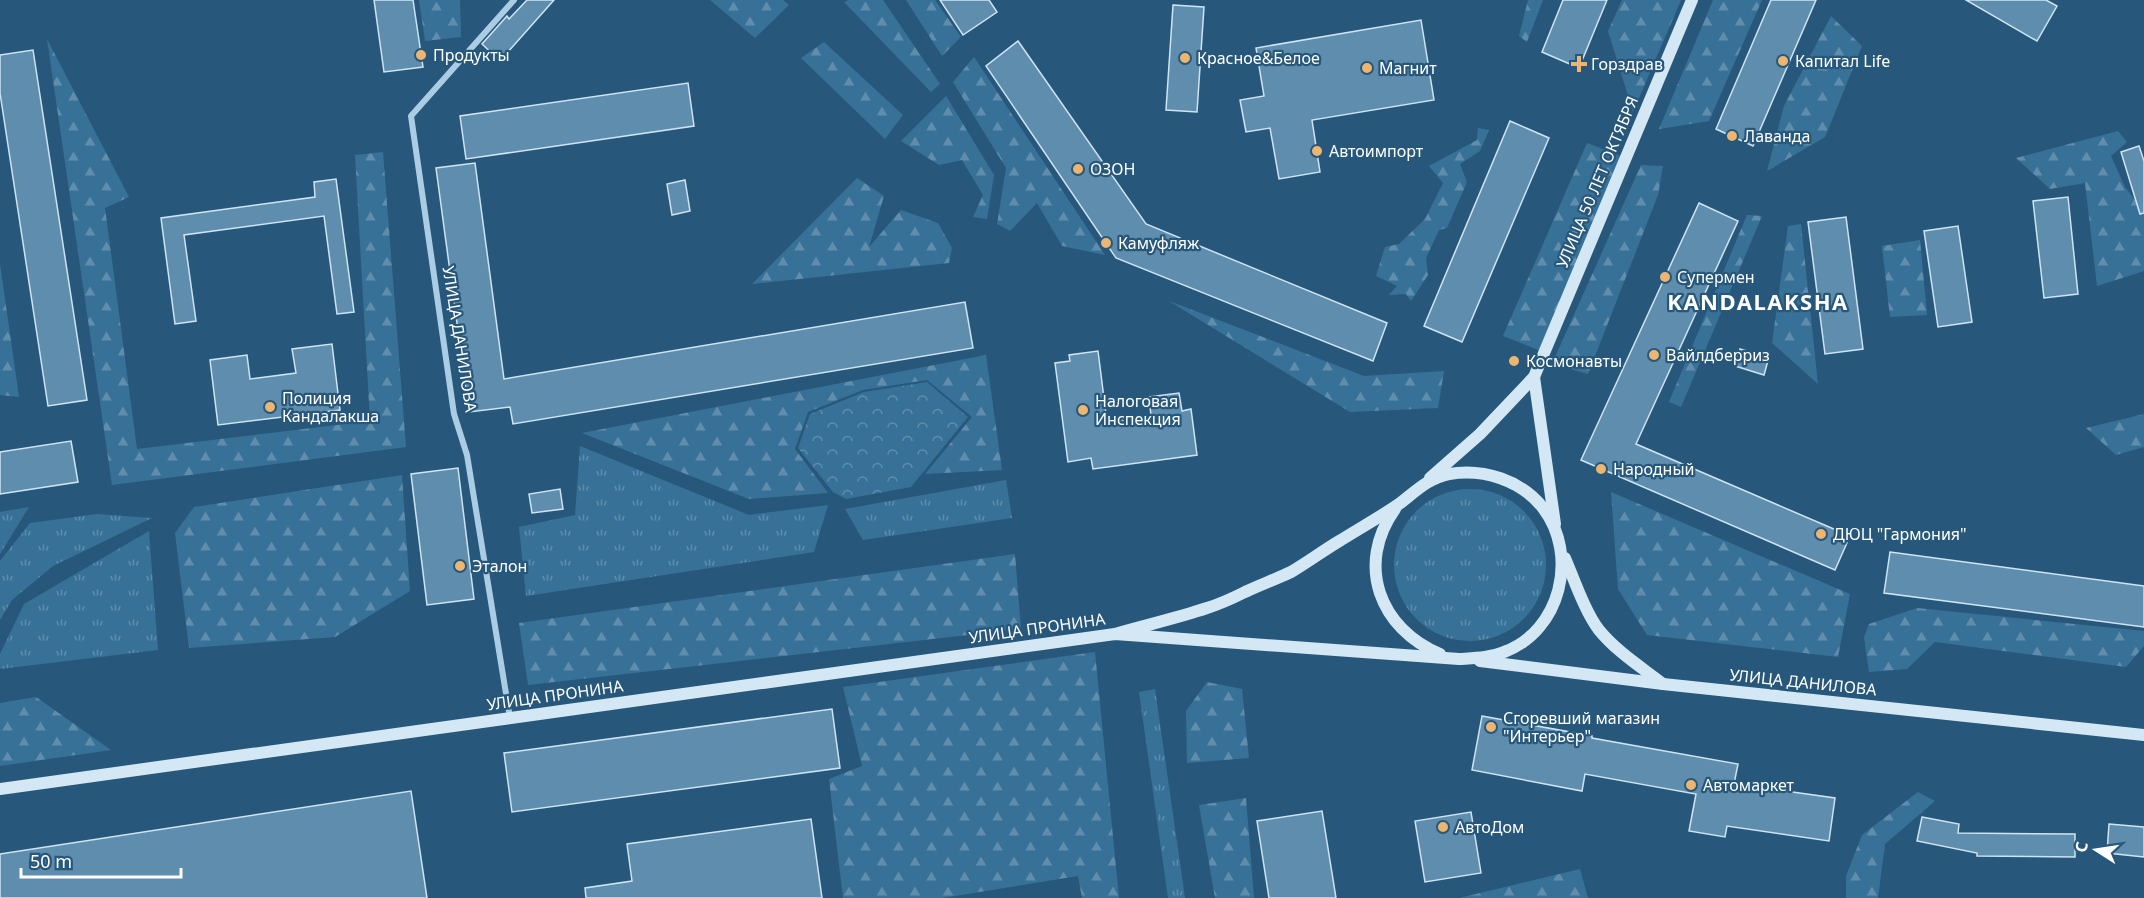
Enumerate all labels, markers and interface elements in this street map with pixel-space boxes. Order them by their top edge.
place label: Продукты [433,44,510,66]
place label: Красное&Белое [1197,47,1320,69]
marker: Продукты [414,48,428,62]
place label: Капитал Life [1795,50,1890,72]
marker: Красное&Белое [1178,51,1192,65]
place label: Горздрав [1591,53,1663,75]
marker: Капитал Life [1776,54,1790,68]
place label: Магнит [1379,57,1437,79]
marker: Горздрав [1572,57,1586,71]
marker: Магнит [1360,61,1374,75]
street label: УЛИЦА 50 ЛЕТ ОКТЯБРЯ [1551,93,1643,271]
place label: Лаванда [1744,125,1810,147]
marker: Лаванда [1725,129,1739,143]
place label: Автоимпорт [1329,140,1424,162]
marker: Автоимпорт [1310,144,1324,158]
place label: ОЗОН [1090,158,1135,180]
marker: ОЗОН [1071,162,1085,176]
place label: Камуфляж [1118,232,1200,254]
marker: Камуфляж [1099,236,1113,250]
street label: УЛИЦА ДАНИЛОВА [438,264,483,414]
place label: Супермен [1677,266,1755,288]
marker: Супермен [1658,270,1672,284]
district label: KANDALAKSHA [1667,286,1849,316]
place label: Вайлдберриз [1666,344,1770,366]
marker: Вайлдберриз [1647,348,1661,362]
place label: Космонавты [1526,350,1622,372]
marker: Космонавты [1507,354,1521,368]
place label: Полиция Кандалакша [282,387,379,427]
place label: Налоговая Инспекция [1095,390,1181,430]
marker: Полиция Кандалакша [263,400,277,414]
marker: Налоговая Инспекция [1076,403,1090,417]
place label: Народный [1613,458,1694,480]
marker: Народный [1594,462,1608,476]
place label: ДЮЦ "Гармония" [1833,523,1967,545]
marker: ДЮЦ "Гармония" [1814,527,1828,541]
place label: Эталон [472,555,527,577]
marker: Эталон [453,559,467,573]
street label: УЛИЦА ПРОНИНА [967,607,1107,648]
street label: УЛИЦА ДАНИЛОВА [1728,663,1878,701]
street label: УЛИЦА ПРОНИНА [485,674,625,715]
place label: Сгоревший магазин "Интерьер" [1503,707,1660,747]
marker: Сгоревший магазин "Интерьер" [1484,720,1498,734]
place label: Автомаркет [1703,774,1795,796]
marker: Автомаркет [1684,778,1698,792]
place label: АвтоДом [1455,816,1524,838]
marker: АвтоДом [1436,820,1450,834]
north arrow [2066,820,2126,880]
text: С [2069,840,2093,854]
scale bar [21,841,182,879]
text: 50 m [30,849,72,873]

